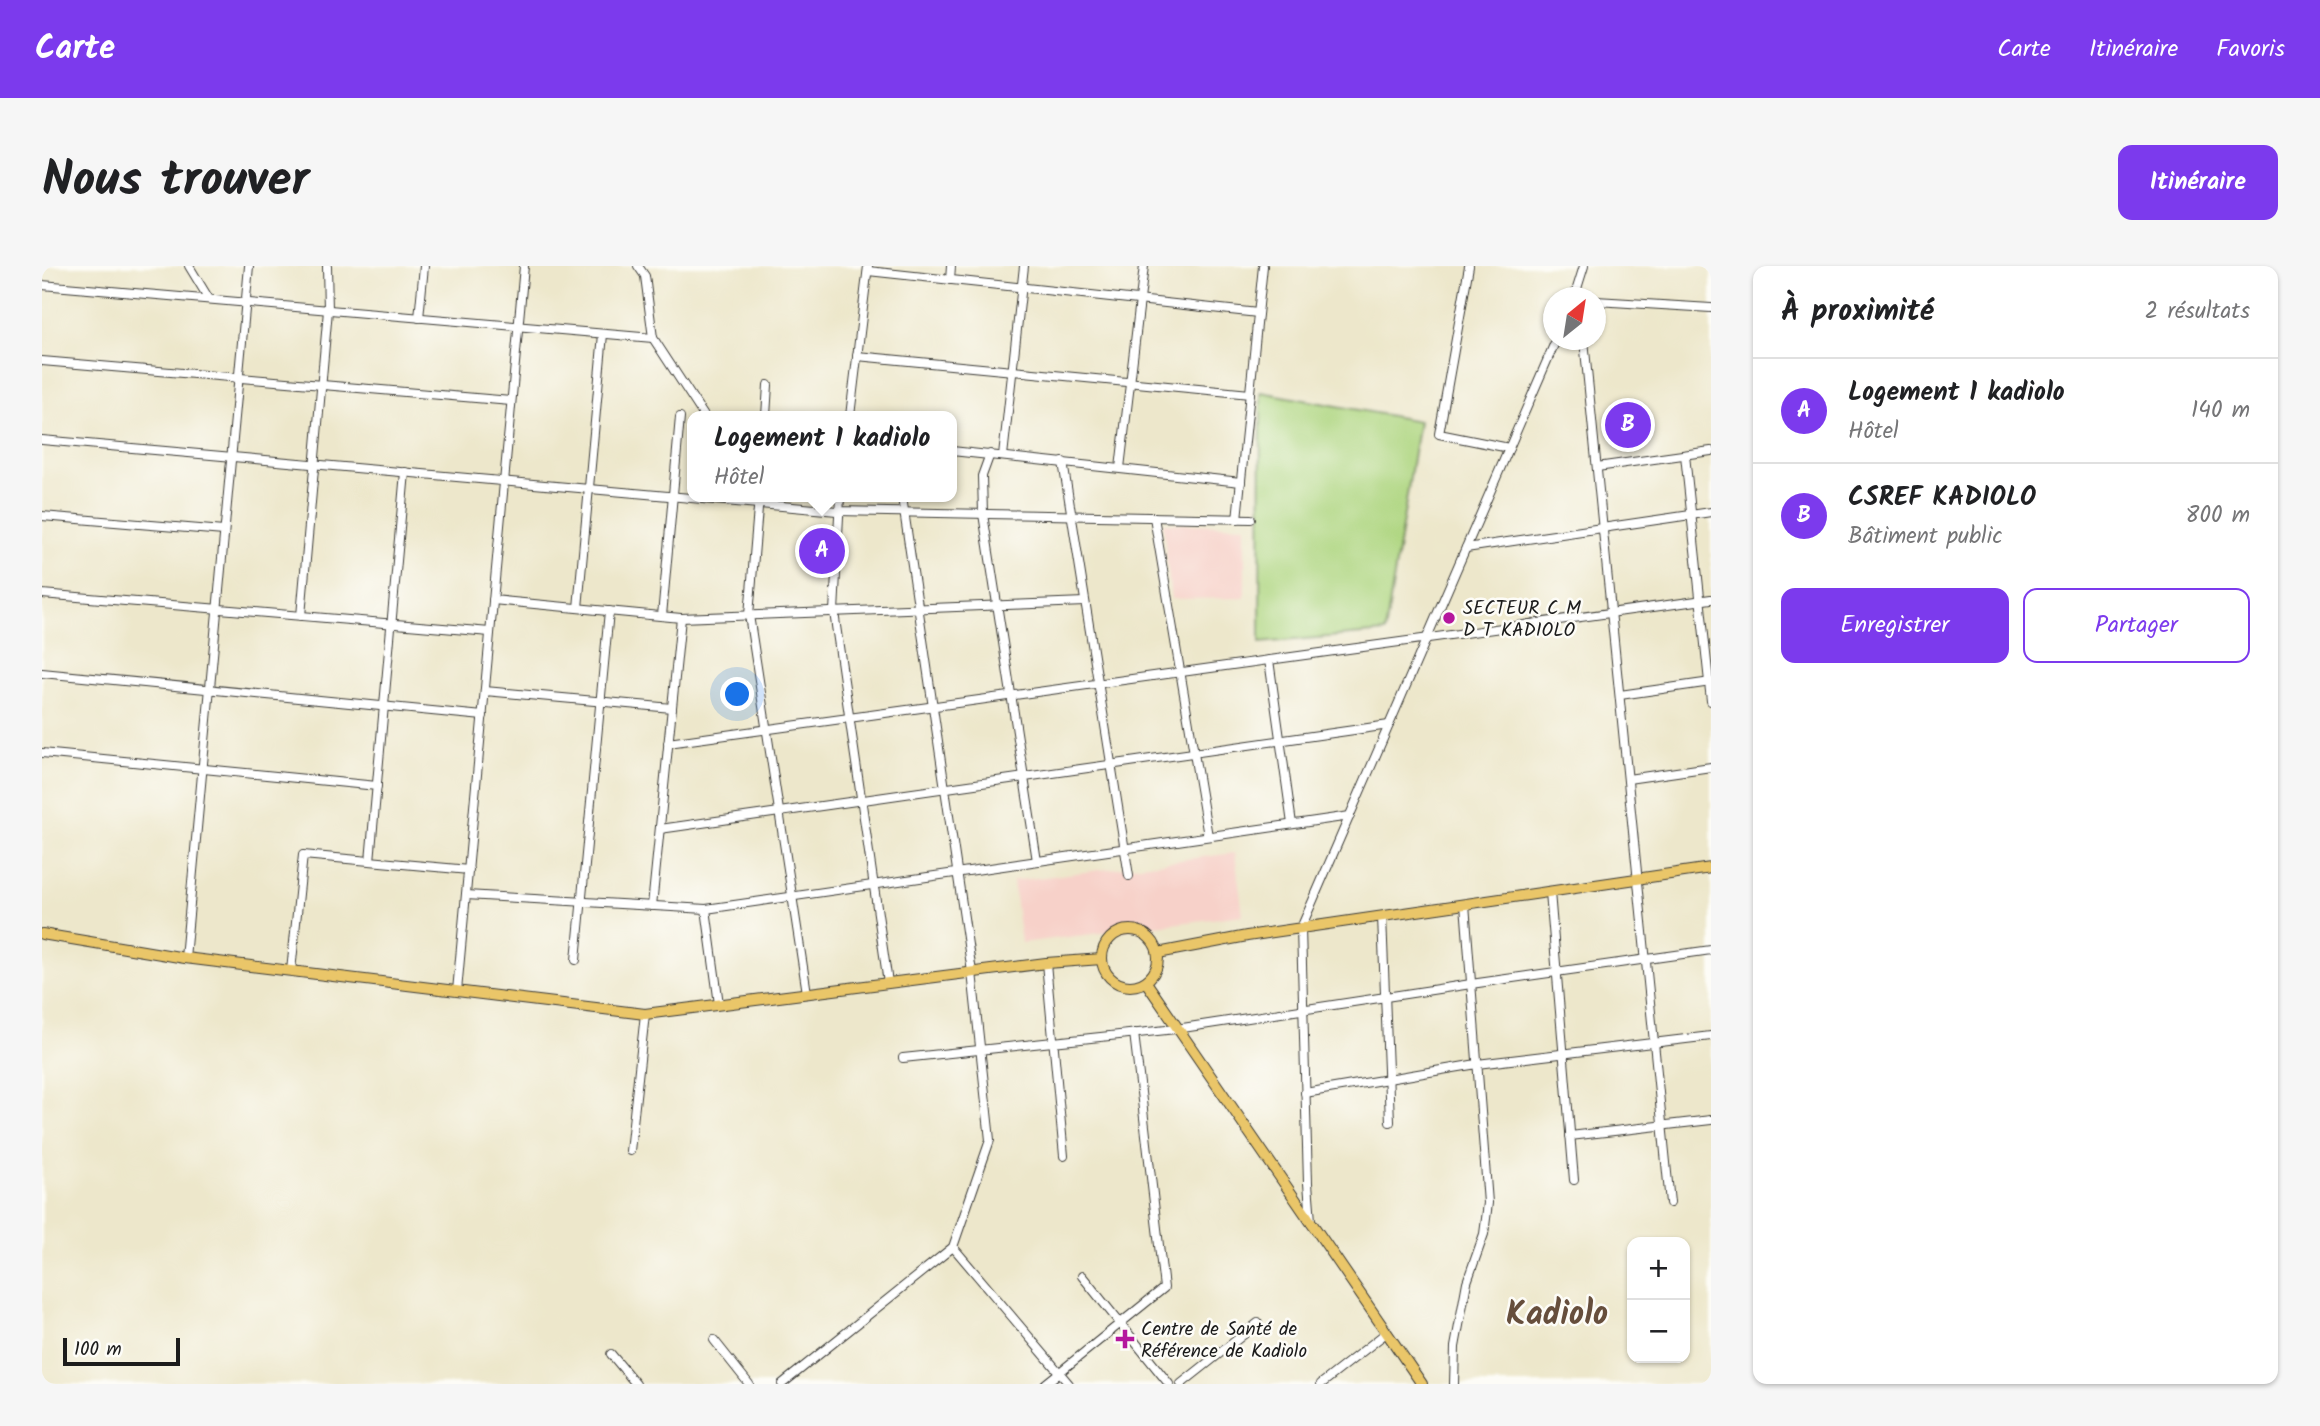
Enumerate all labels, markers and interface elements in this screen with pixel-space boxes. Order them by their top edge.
text: Carte [35,23,115,76]
text: Carte [1997,30,2051,69]
text: Itinéraire [2089,30,2178,69]
text: Favoris [2216,30,2285,69]
text: Nous trouver [42,143,309,221]
button: Itinéraire [2118,145,2278,220]
north arrow [1543,287,1606,350]
text: À proximité [1781,288,1934,336]
text: 2 résultats [2145,294,2250,330]
text: Logement 1 kadiolo [1848,372,2065,414]
text: A [1797,393,1811,429]
text: 140 m [2191,393,2250,429]
pin: B [1605,399,1651,451]
popup [687,411,957,502]
text: Hôtel [1848,414,1899,450]
text: Logement 1 kadiolo [714,418,930,460]
text: Hôtel [714,460,764,496]
text: CSREF KADIOLO [1848,477,2036,519]
text: B [1797,498,1811,534]
text: 800 m [2186,498,2250,534]
text: Bâtiment public [1848,519,2002,555]
pin: A [799,525,845,577]
button: Enregistrer [1781,588,2009,663]
button: Partager [2023,588,2250,663]
place label: SECTEUR C M D T KADIOLO [1463,594,1581,646]
marker: SECTEUR C M D T KADIOLO [1441,610,1457,626]
your location [720,677,754,711]
map controls [1627,1237,1690,1363]
button: + [1627,1237,1690,1300]
district label: Kadiolo [1506,1289,1608,1342]
button: − [1627,1300,1690,1363]
place label: Centre de Santé de Référence de Kadiolo [1141,1315,1307,1367]
marker: Centre de Santé de Référence de Kadiolo [1115,1329,1135,1349]
scale bar [63,1335,180,1367]
text: 100 m [74,1335,122,1365]

